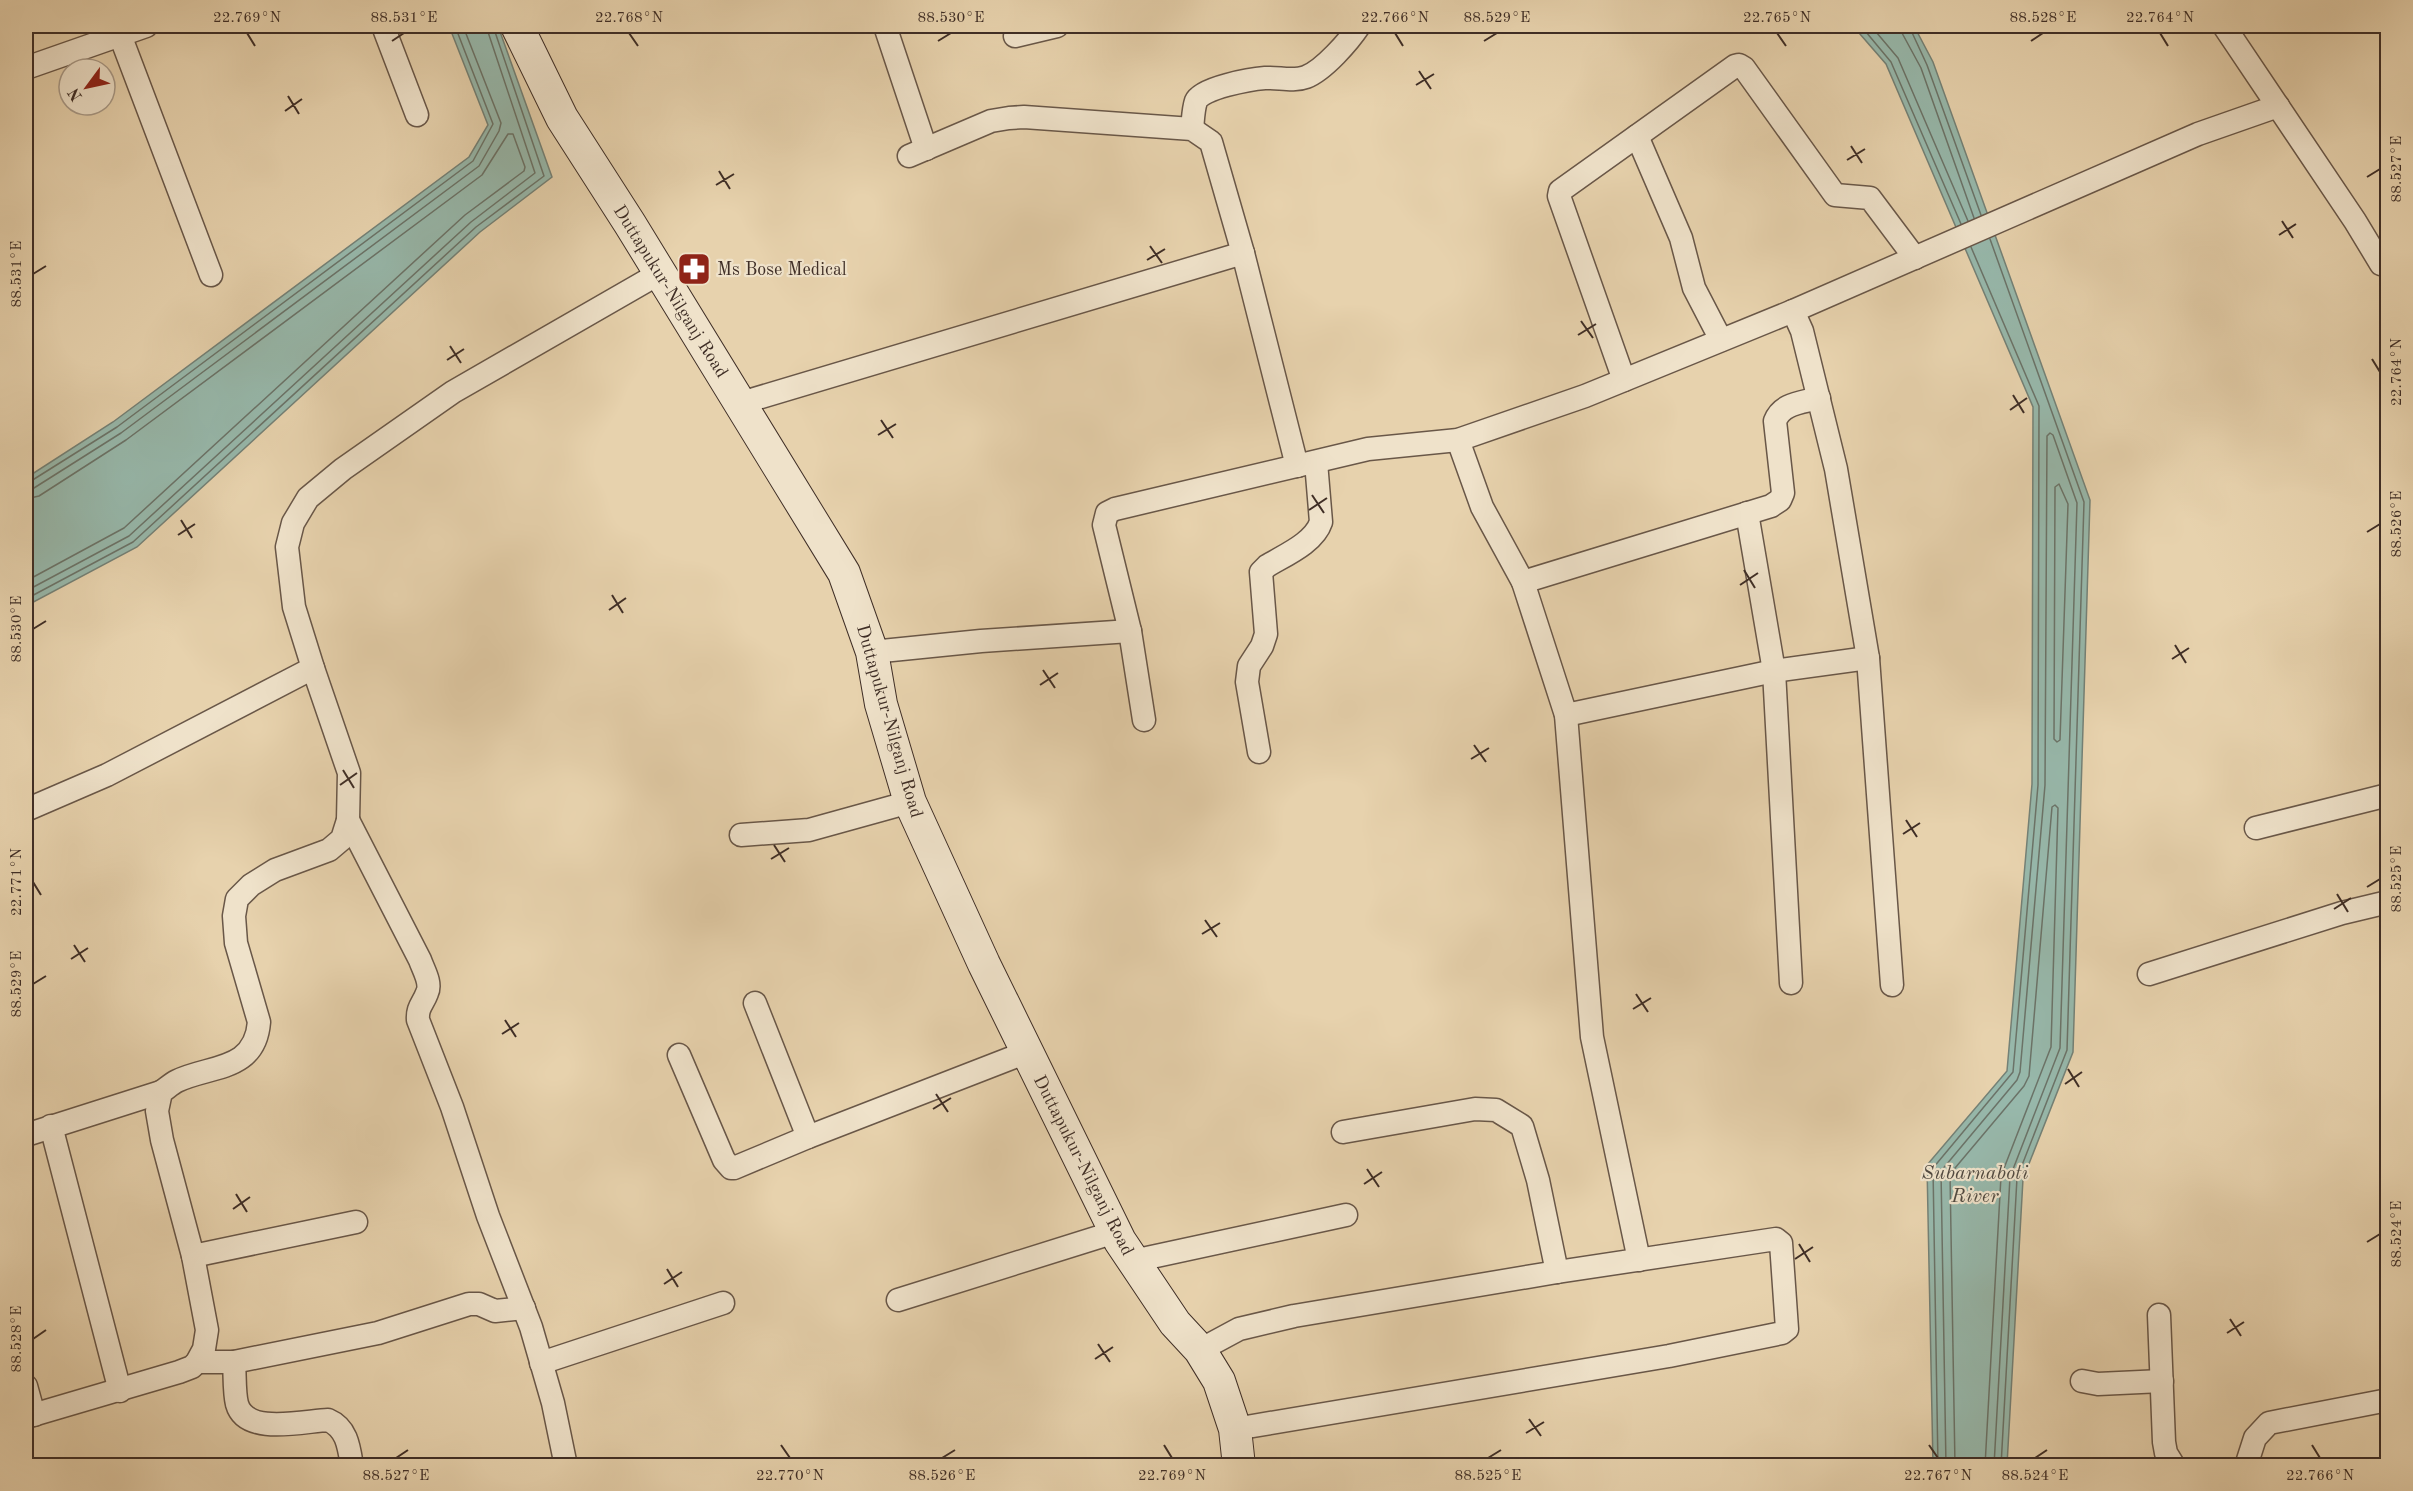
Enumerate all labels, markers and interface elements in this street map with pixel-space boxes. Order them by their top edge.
text: 22.769°N [213,11,281,26]
text: 88.531°E [371,11,437,26]
text: 22.768°N [595,11,663,26]
text: 88.530°E [918,11,984,26]
text: 22.766°N [1361,11,1429,26]
text: 88.529°E [1464,11,1530,26]
text: 22.765°N [1743,11,1811,26]
text: 88.528°E [2010,11,2076,26]
text: 22.764°N [2126,11,2194,26]
north arrow [57,57,117,117]
text: N [66,84,86,104]
text: 88.527°E [2390,136,2405,202]
street label: Duttapukur-Nilganj Road [610,202,731,381]
text: 88.531°E [10,241,25,307]
pharmacy icon: Ms Bose Medical [676,251,712,287]
place label: Ms Bose Medical [717,261,847,279]
text: 22.764°N [2390,338,2405,406]
text: 88.526°E [2390,491,2405,557]
text: 88.530°E [10,596,25,662]
street label: Duttapukur-Nilganj Road [853,623,925,820]
text: 88.525°E [2390,846,2405,912]
text: 22.771°N [10,848,25,916]
text: 88.529°E [10,951,25,1017]
street label: Duttapukur-Nilganj Road [1030,1072,1137,1259]
water label: Subarnaboti River [1922,1164,2029,1207]
text: 88.524°E [2390,1201,2405,1267]
text: 88.528°E [10,1306,25,1372]
text: 88.527°E [363,1469,429,1484]
text: 22.770°N [756,1469,824,1484]
text: 88.526°E [909,1469,975,1484]
text: 22.769°N [1138,1469,1206,1484]
text: 88.525°E [1455,1469,1521,1484]
text: 22.767°N [1904,1469,1972,1484]
text: 88.524°E [2002,1469,2068,1484]
text: 22.766°N [2286,1469,2354,1484]

